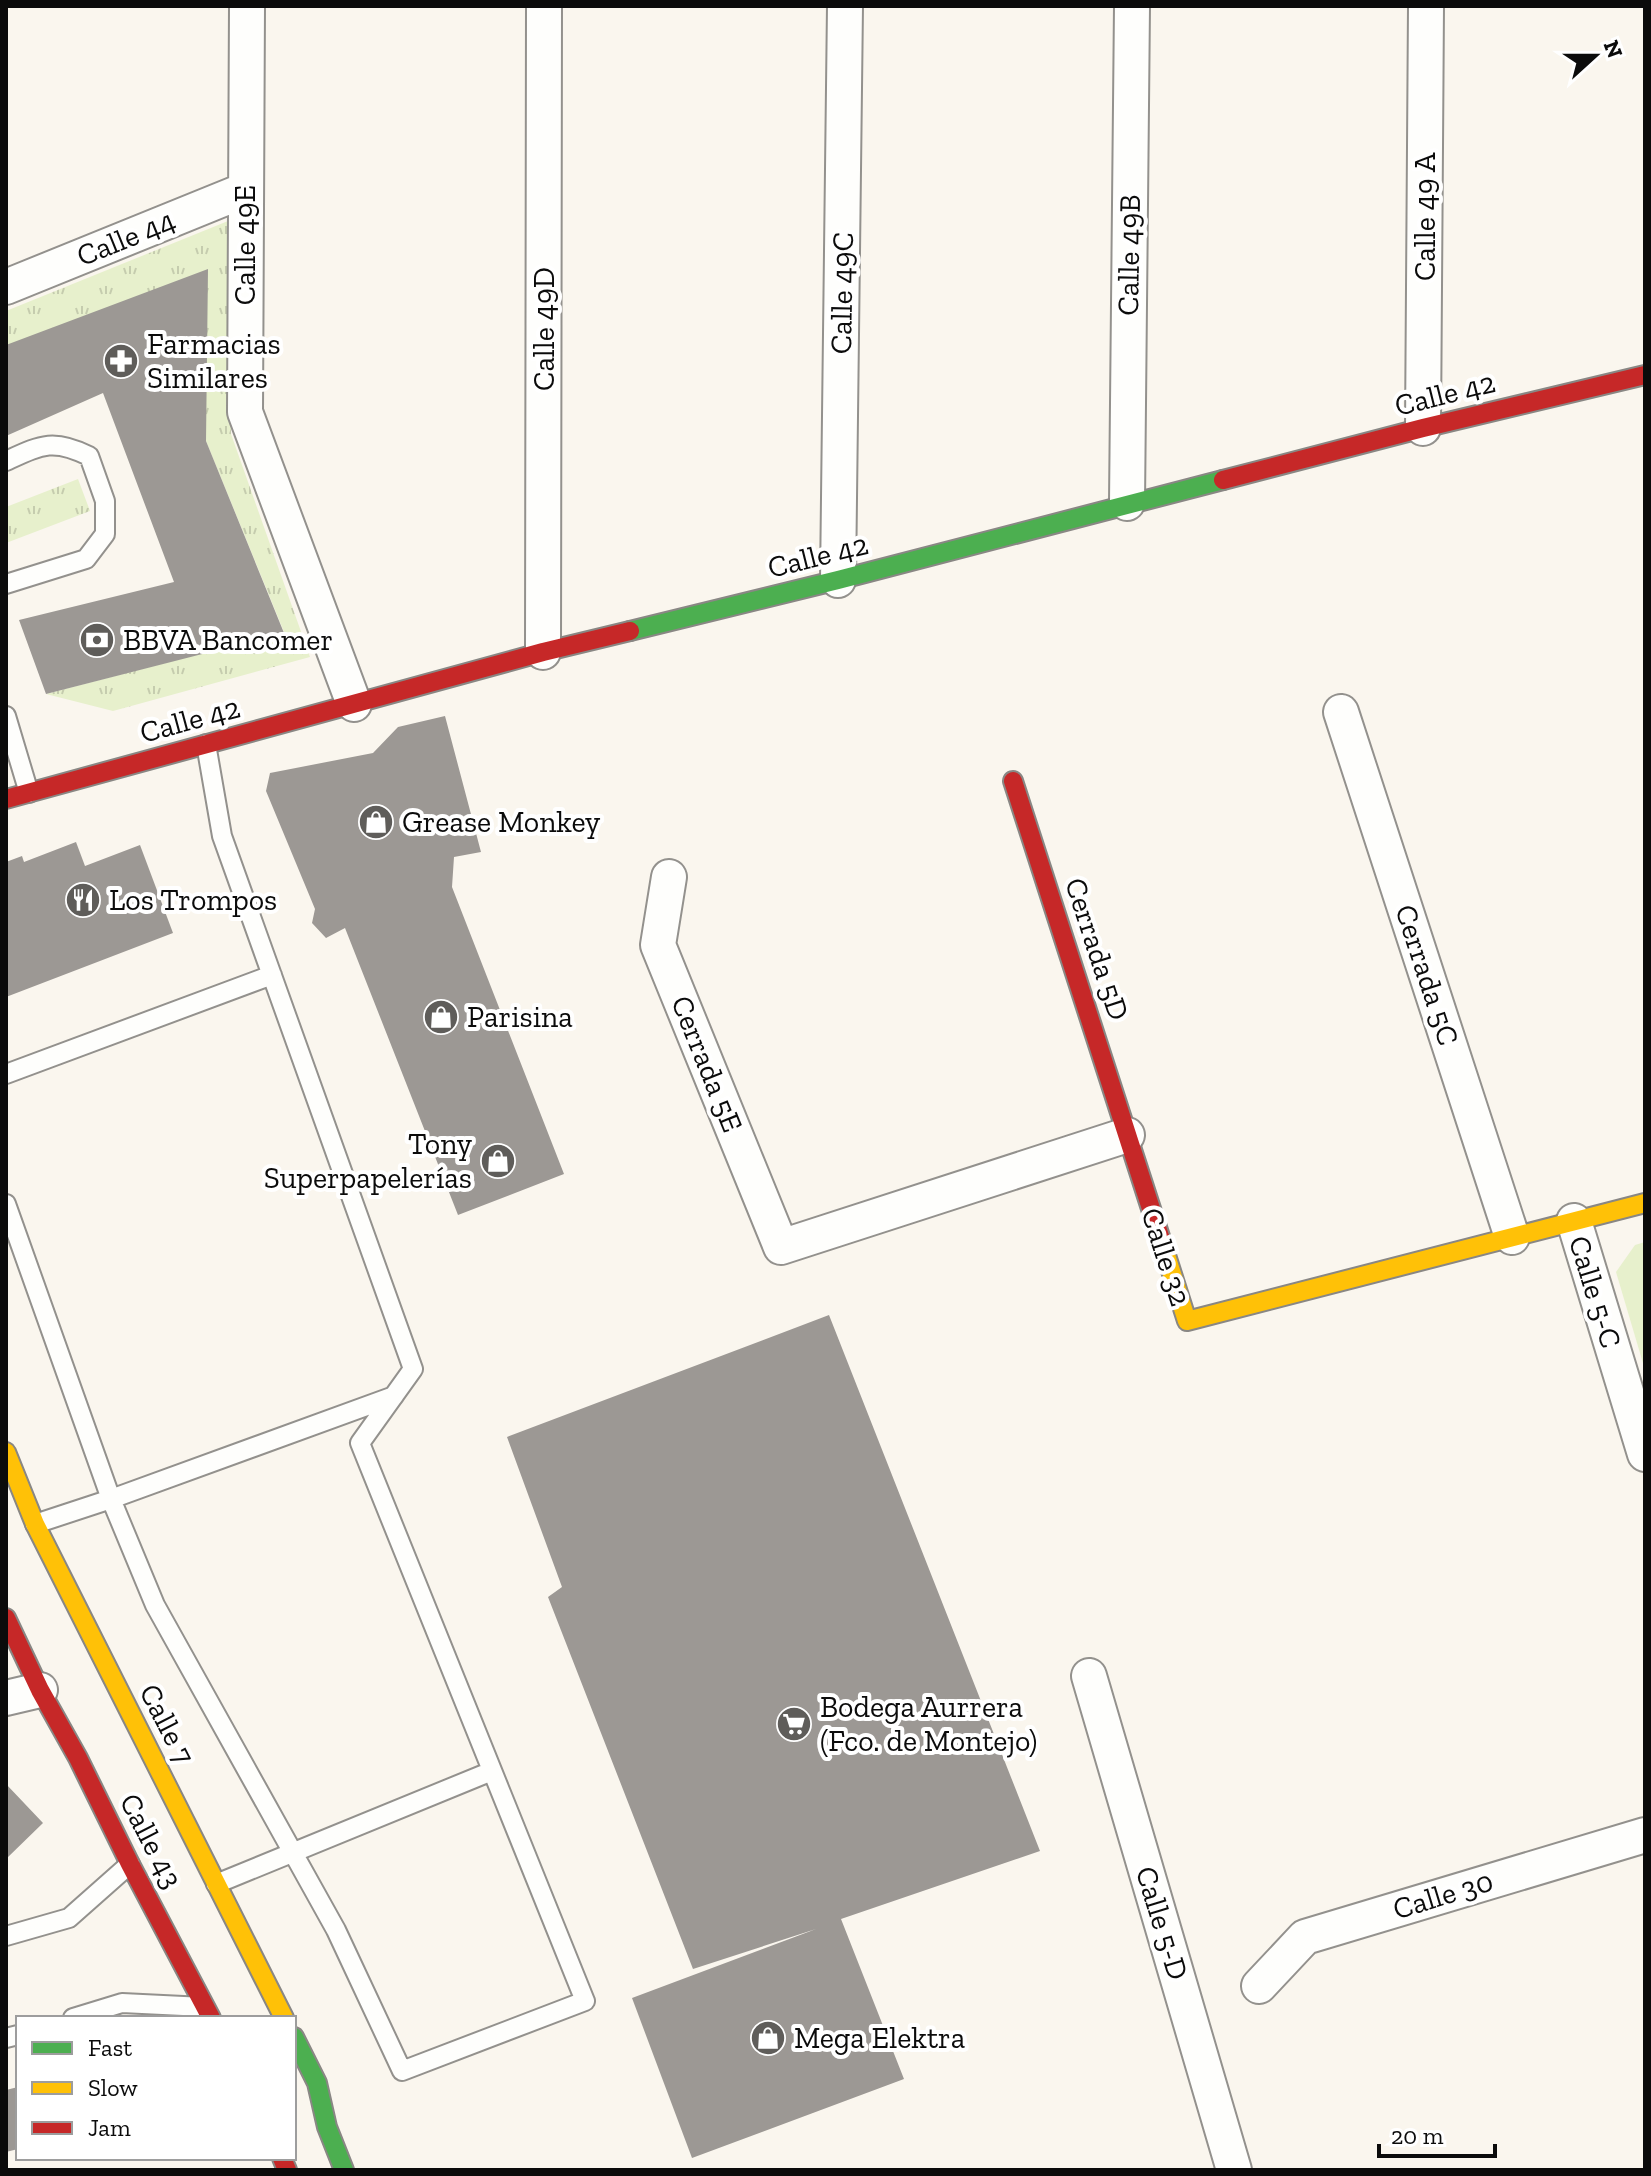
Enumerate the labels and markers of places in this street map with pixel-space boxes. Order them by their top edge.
place label: Farmacias Similares [147,326,281,396]
pharmacy icon: Farmacias Similares [102,342,140,380]
bank icon: BBVA Bancomer [78,621,116,659]
place label: BBVA Bancomer [123,622,333,658]
shop icon: Grease Monkey [357,803,395,841]
place label: Grease Monkey [402,804,601,840]
restaurant icon: Los Trompos [64,881,102,919]
place label: Los Trompos [109,882,277,918]
shop icon: Parisina [422,998,460,1036]
place label: Parisina [467,999,573,1035]
place label: Tony Superpapelerías [264,1126,473,1196]
shop icon: Tony Superpapelerías [479,1142,517,1180]
place label: Bodega Aurrera (Fco. de Montejo) [820,1689,1037,1759]
supermarket icon: Bodega Aurrera (Fco. de Montejo) [775,1705,813,1743]
shop icon: Mega Elektra [749,2019,787,2057]
place label: Mega Elektra [794,2020,965,2056]

